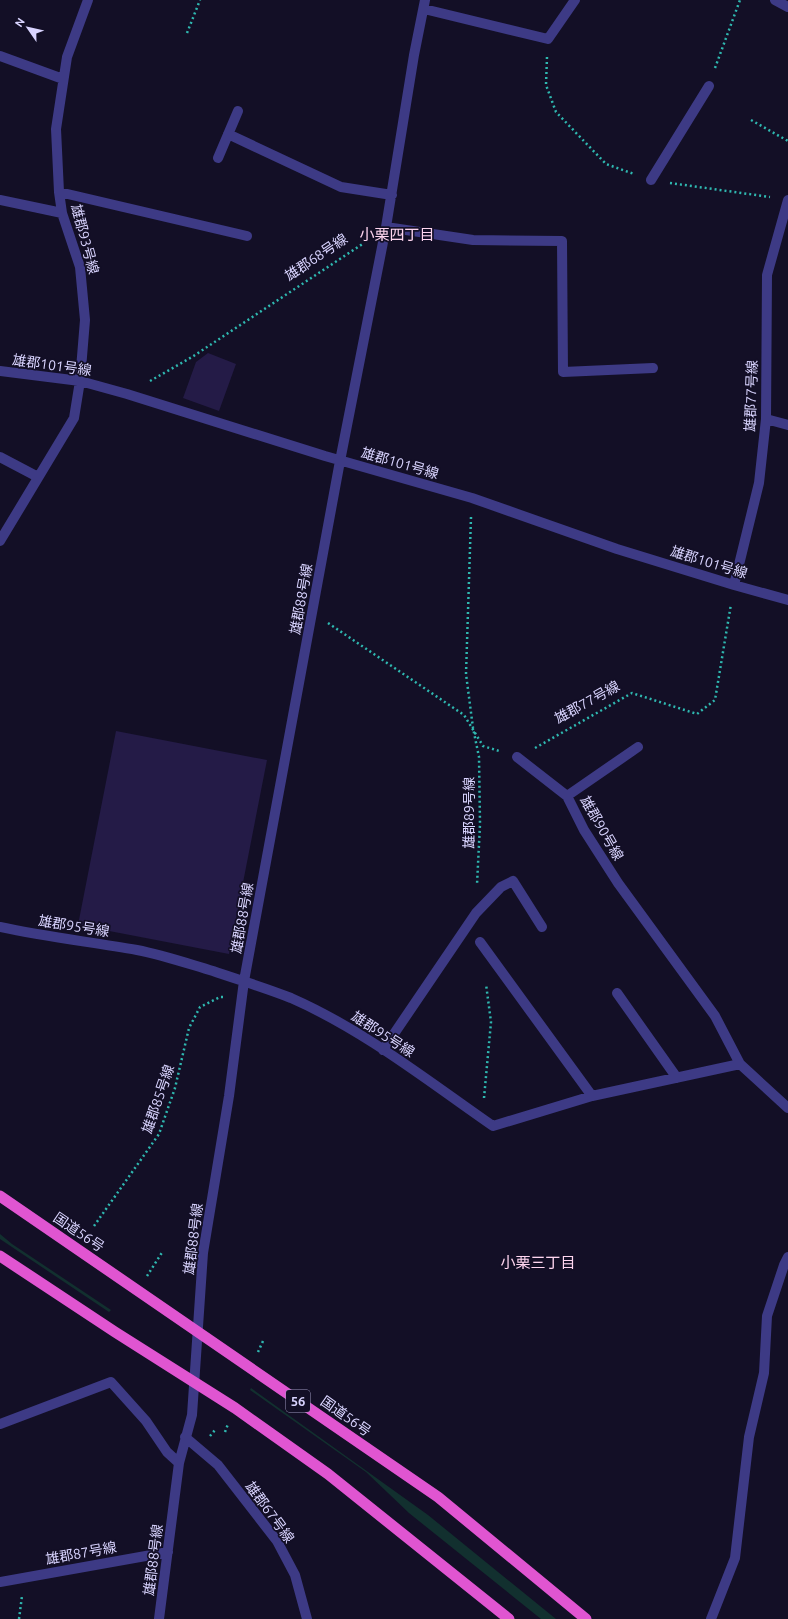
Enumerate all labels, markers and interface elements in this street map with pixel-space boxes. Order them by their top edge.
north arrow [8,8,48,48]
text: N [12,16,27,29]
street label: 雄郡93号線 [68,202,102,276]
district label: 小栗四丁目 [359,226,435,243]
street label: 雄郡68号線 [282,230,350,284]
street label: 雄郡101号線 [11,352,93,378]
street label: 雄郡77号線 [742,360,760,432]
street label: 雄郡101号線 [359,444,441,482]
street label: 雄郡101号線 [669,543,749,581]
street label: 雄郡88号線 [287,562,315,636]
street label: 雄郡77号線 [552,678,622,726]
street label: 雄郡89号線 [461,777,477,849]
street label: 雄郡90号線 [577,793,627,863]
street label: 雄郡88号線 [228,881,256,955]
street label: 雄郡95号線 [37,912,111,940]
street label: 雄郡95号線 [349,1008,417,1060]
street label: 雄郡85号線 [139,1062,177,1136]
street label: 雄郡88号線 [181,1202,205,1276]
street label: 国道56号 [51,1209,107,1255]
district label: 小栗三丁目 [500,1254,576,1271]
road number: 56 [286,1390,310,1412]
street label: 国道56号 [318,1393,374,1439]
street label: 雄郡67号線 [242,1478,298,1546]
street label: 雄郡88号線 [141,1523,165,1597]
street label: 雄郡87号線 [44,1539,118,1567]

